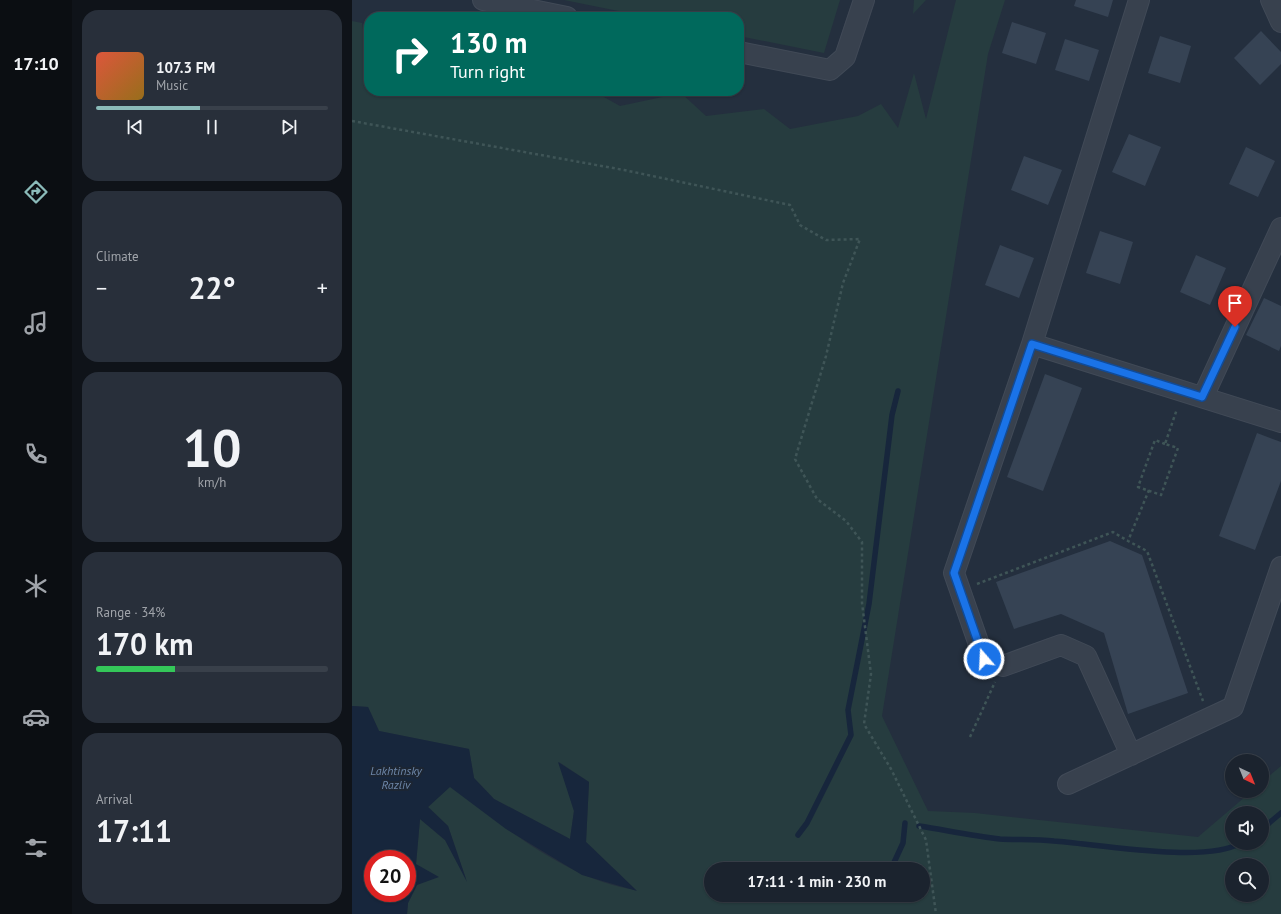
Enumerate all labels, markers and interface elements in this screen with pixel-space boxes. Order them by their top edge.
text: 130 m [450,24,527,61]
icon: right [384,28,436,80]
text: 17:10 [13,52,59,75]
text: 107.3 FM [156,58,215,77]
text: Turn right [450,60,525,83]
text: Music [156,77,188,94]
icon: previous [124,116,146,138]
icon: pause [201,116,223,138]
icon: next [278,116,300,138]
icon: directions [22,178,50,206]
text: Climate [96,248,139,265]
text: 22° [188,268,236,307]
text: − [96,274,107,302]
text: + [317,274,328,302]
pin [1218,286,1252,327]
icon: arrive [1224,292,1246,314]
icon: music [22,309,50,337]
text: 10 [183,414,241,481]
icon: phone [22,440,50,468]
text: km/h [198,474,226,491]
icon: climate [22,572,50,600]
text: Range · 34% [96,604,165,621]
text: 170 km [96,624,194,663]
position arrow [963,638,1005,680]
icon: car [22,703,50,731]
north arrow [1225,754,1269,798]
map controls [1225,754,1269,902]
water label: Lakhtinsky Razliv [370,763,423,792]
text: Arrival [96,791,132,808]
button: sound [1225,806,1269,850]
text: 17:11 [96,811,172,850]
icon: filters [22,834,50,862]
speed limit sign: 20 [364,850,416,902]
button: search [1225,858,1269,902]
text: 17:11 · 1 min · 230 m [748,872,886,891]

